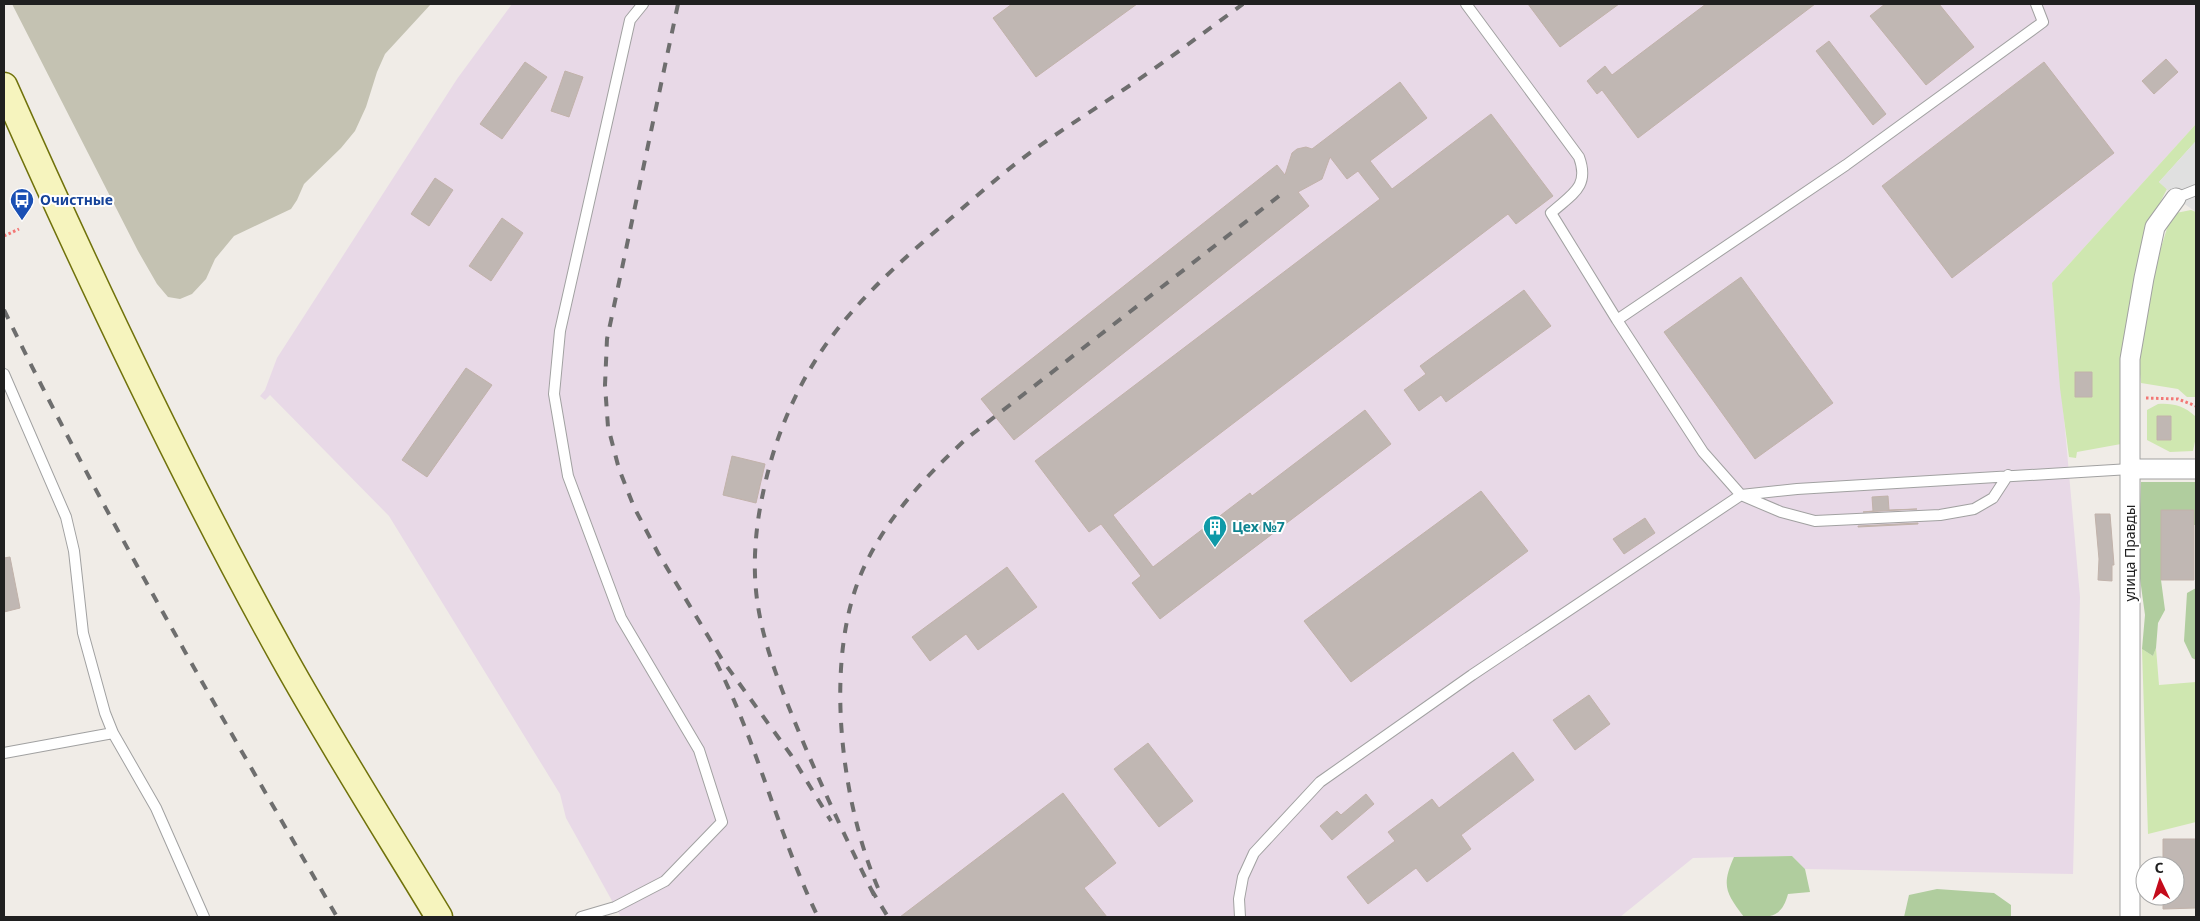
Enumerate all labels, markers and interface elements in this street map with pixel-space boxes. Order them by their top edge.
bus stop icon: Очистные [9,187,35,221]
place label: Очистные [40,190,113,209]
street label: улица Правды [2120,505,2139,601]
building icon: Цех №7 [1202,514,1228,548]
place label: Цех №7 [1232,517,1285,536]
north arrow [2135,856,2185,906]
text: С [2154,858,2164,877]

